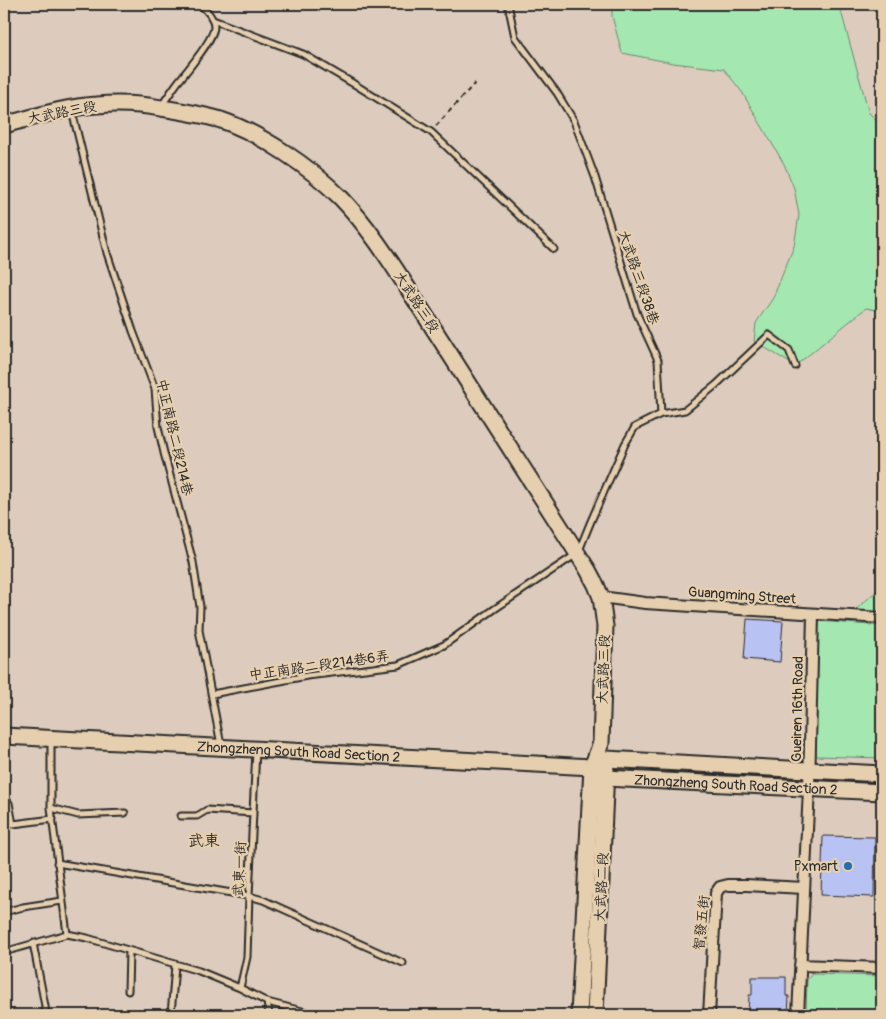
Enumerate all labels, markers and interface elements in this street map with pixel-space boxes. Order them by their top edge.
street label: 大武路三段 [26,97,98,128]
street label: 大武路三段38巷 [614,228,663,328]
street label: 大武路三段 [390,268,443,336]
street label: 中正南路二段214巷 [153,377,196,498]
street label: Guangming Street [687,583,797,608]
street label: 大武路三段 [594,634,613,704]
street label: 中正南路二段214巷6弄 [248,647,390,684]
street label: Gueiren 16th Road [788,656,807,762]
street label: Zhongzheng South Road Section 2 [196,738,401,766]
street label: Zhongzheng South Road Section 2 [634,771,838,799]
district label: 武東 [188,831,220,851]
street label: 武東一街 [230,841,249,897]
street label: 大武路二段 [591,852,612,922]
place label: Pxmart [794,858,838,875]
marker: Pxmart [842,860,854,872]
street label: 智發五街 [690,894,713,952]

